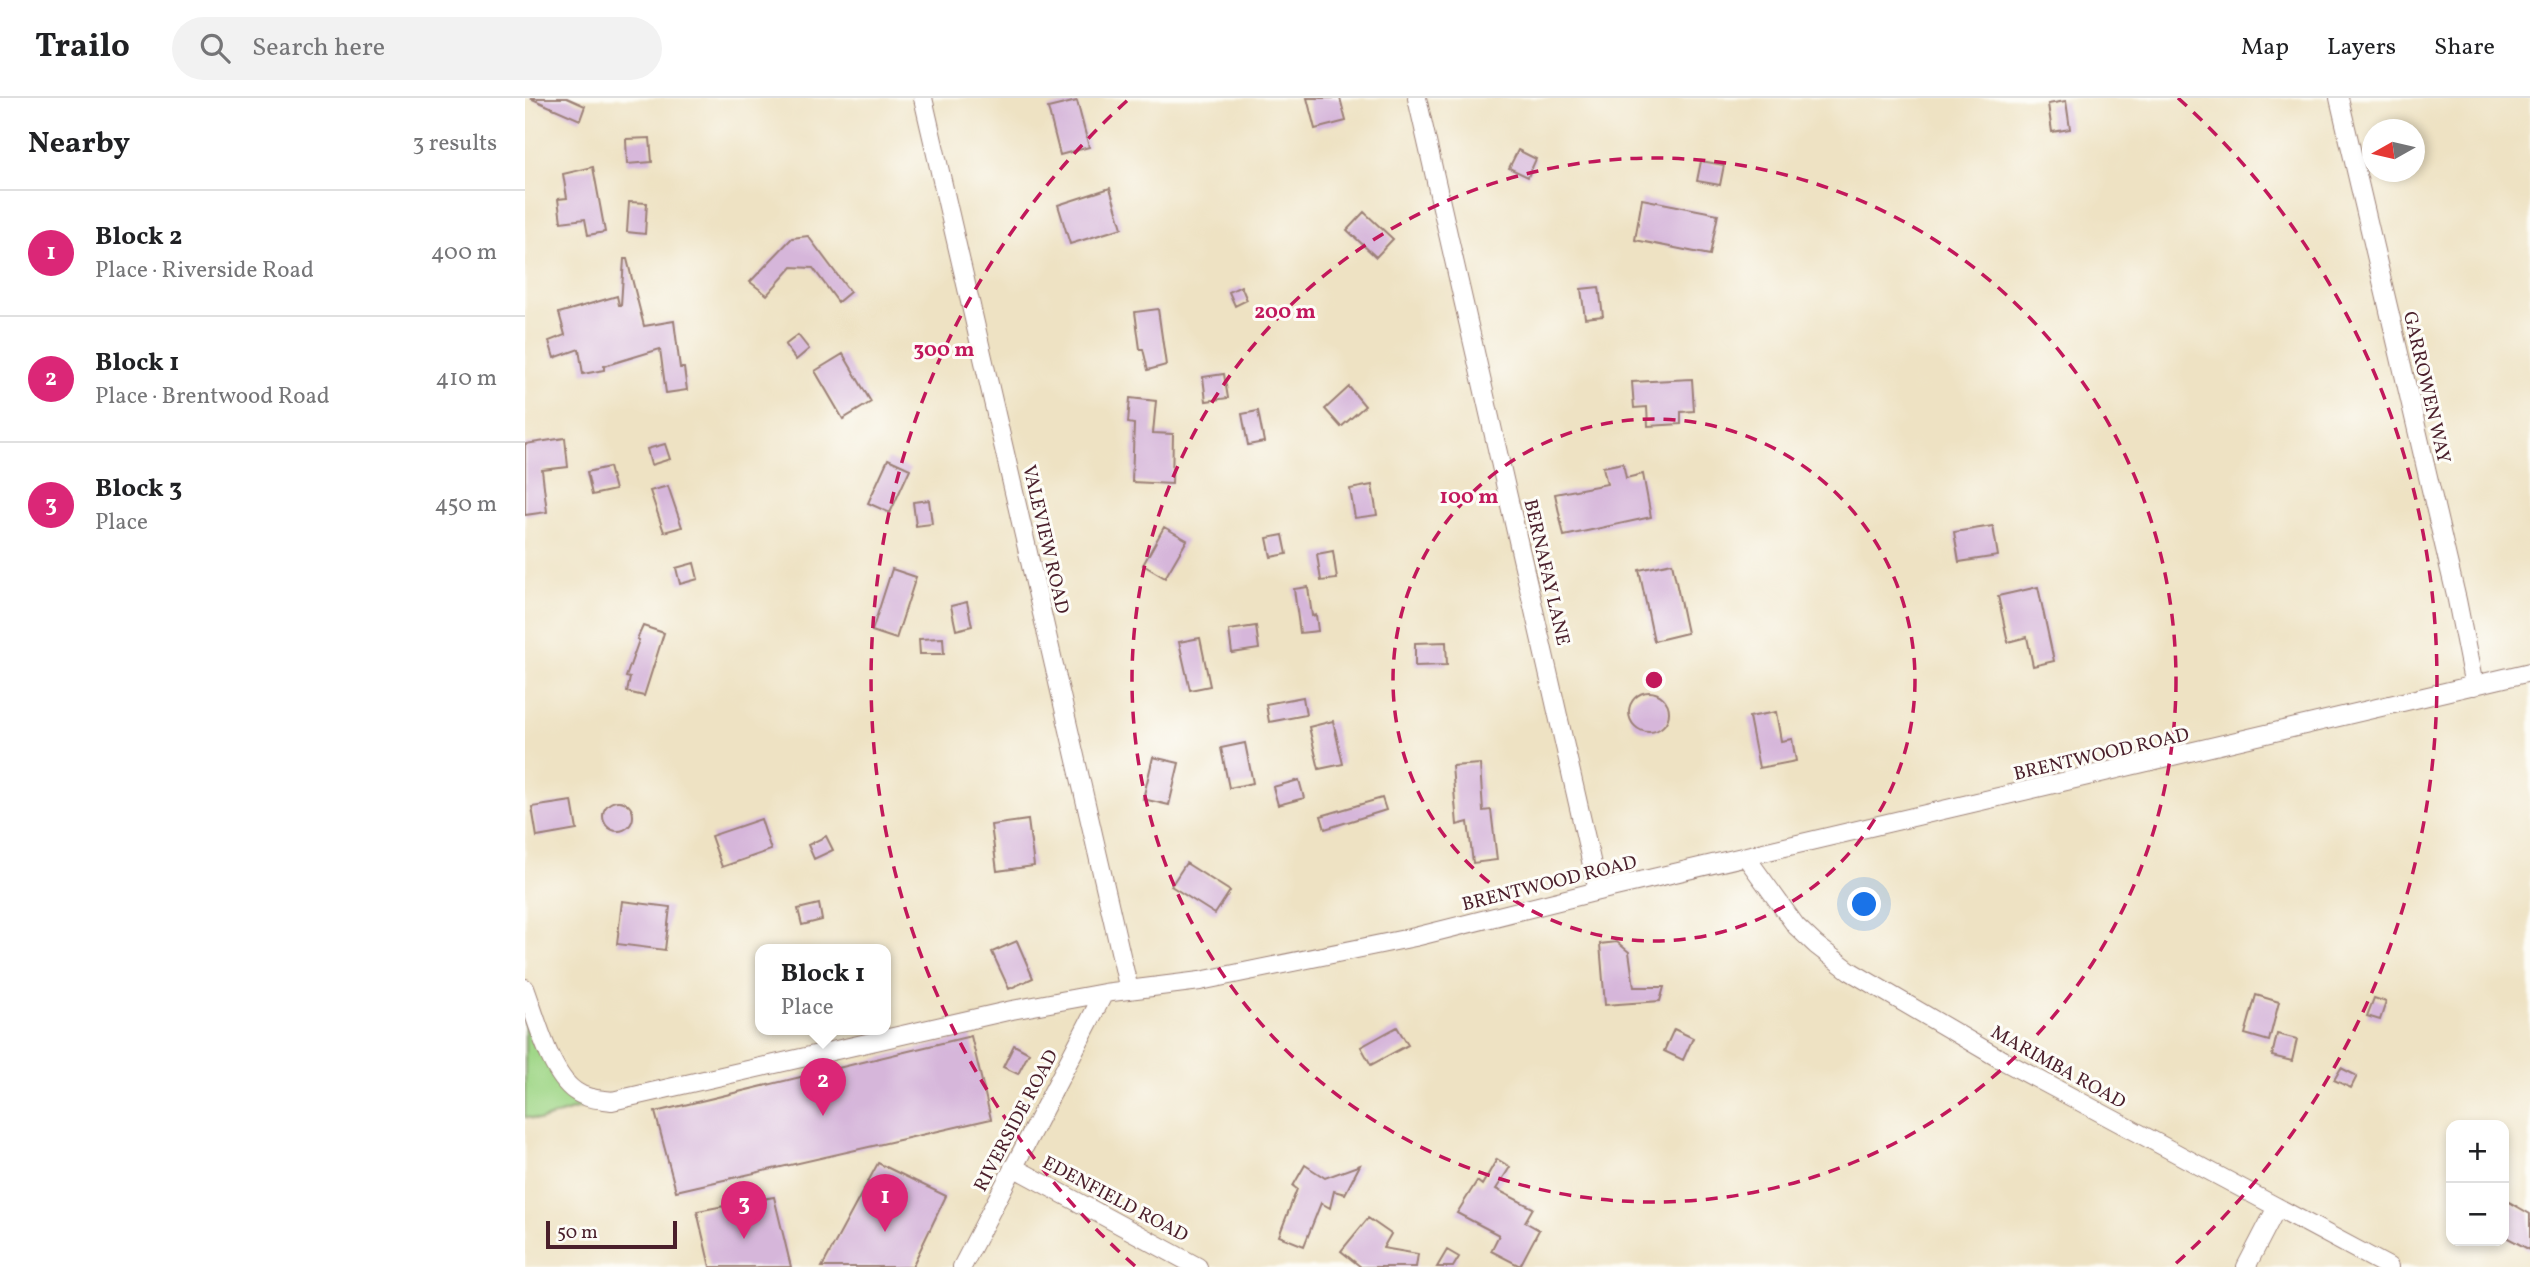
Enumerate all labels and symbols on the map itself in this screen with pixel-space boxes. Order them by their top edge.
north arrow [2362,119,2425,182]
text: 200 m [1254,298,1316,327]
street label: GARROWEN WAY [2396,309,2456,466]
text: 300 m [914,336,974,365]
street label: VALEVIEW ROAD [1015,462,1075,617]
text: 100 m [1439,483,1499,512]
street label: BERNAFAY LANE [1517,497,1576,648]
centre of rings [1642,668,1666,692]
street label: BRENTWOOD ROAD [2011,722,2192,788]
street label: BRENTWOOD ROAD [1459,850,1640,918]
your location [1847,887,1881,921]
street label: MARIMBA ROAD [1986,1020,2130,1116]
street label: RIVERSIDE ROAD [968,1045,1065,1196]
pin: 2 [800,1058,846,1116]
street label: EDENFIELD ROAD [1038,1150,1193,1249]
pin: 1 [862,1174,908,1232]
pin: 3 [721,1181,767,1239]
scale bar [546,1218,677,1250]

